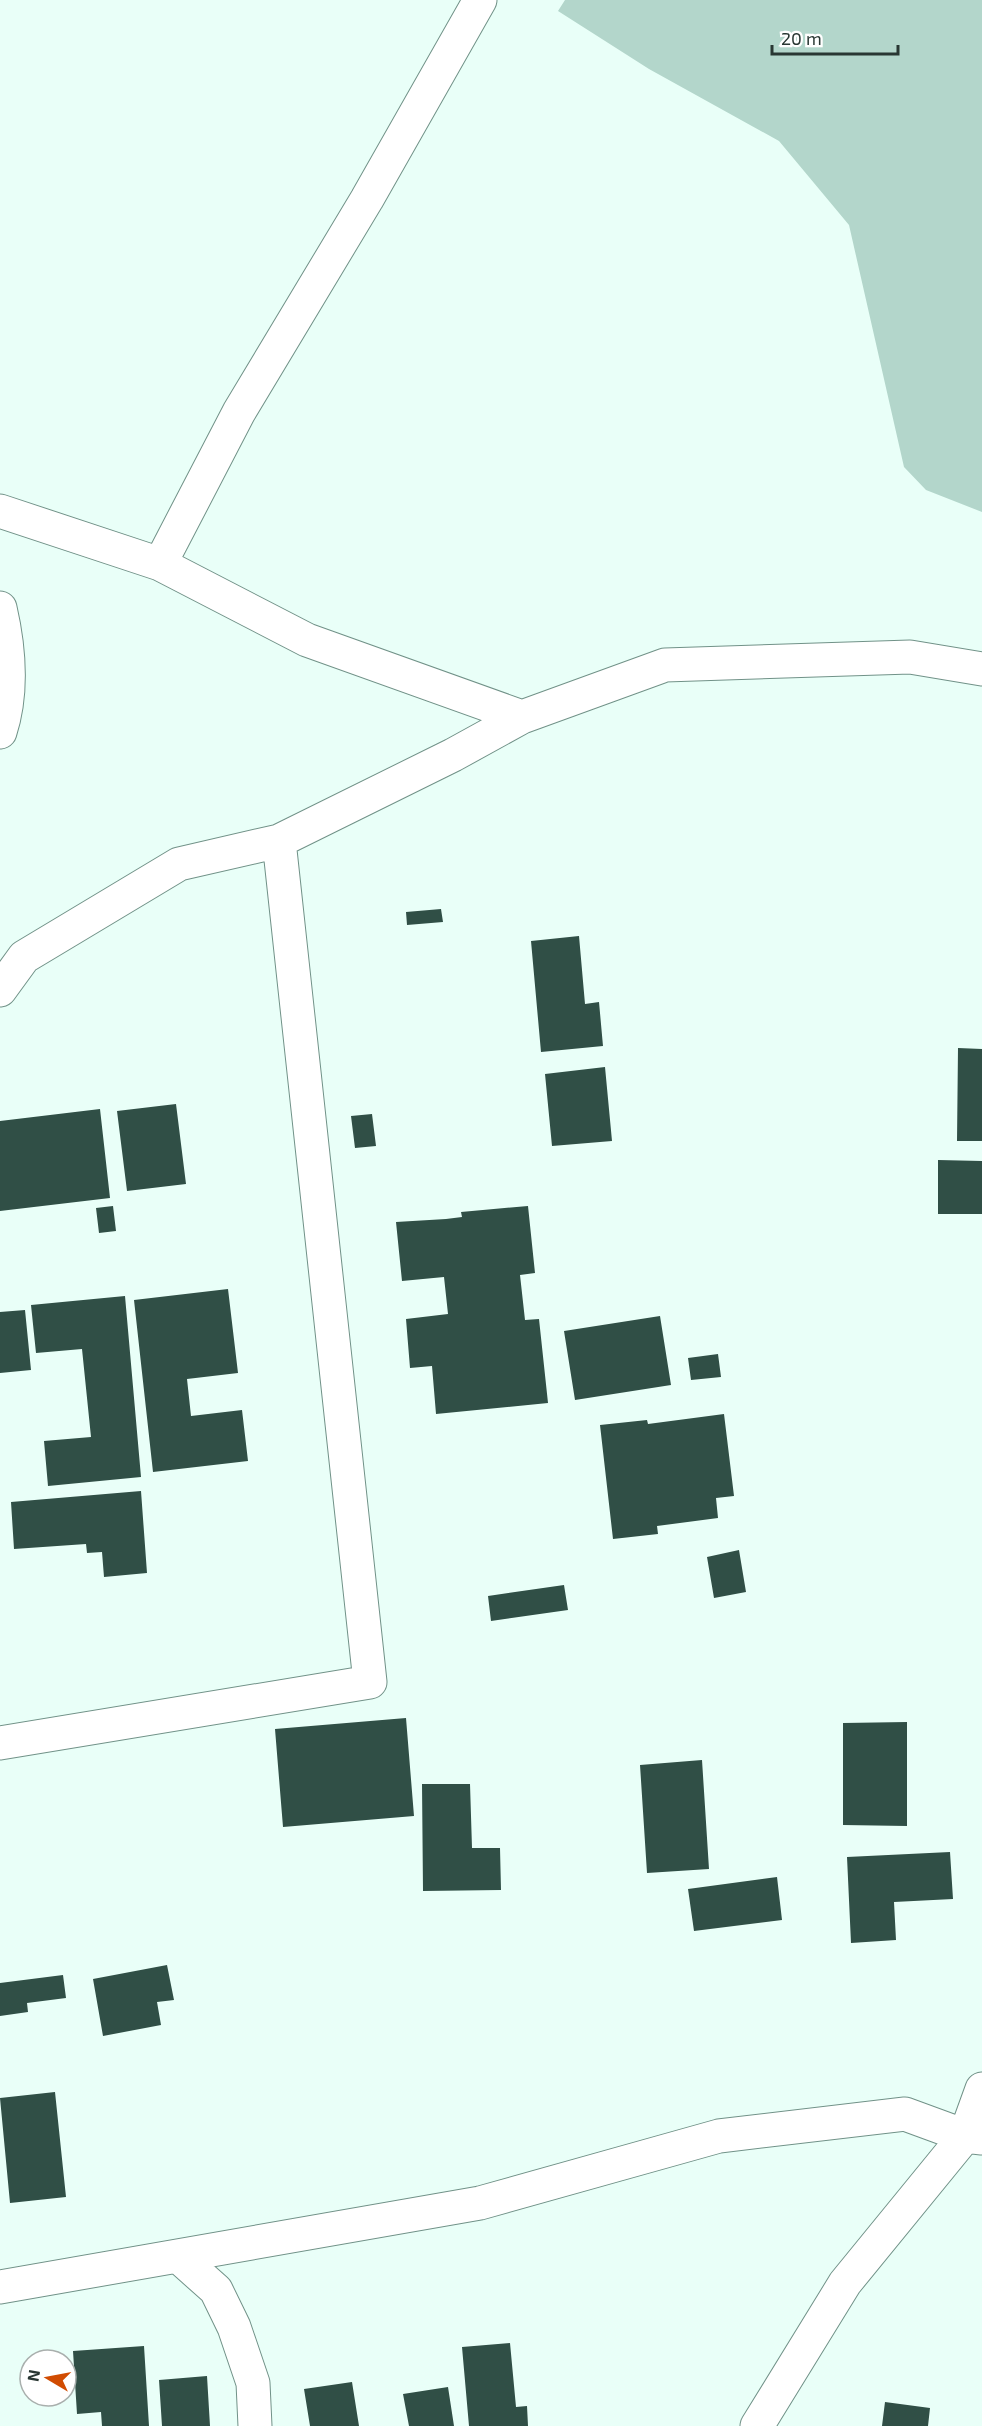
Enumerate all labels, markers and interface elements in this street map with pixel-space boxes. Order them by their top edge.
scale bar [772,18,898,56]
text: 20 m [781,27,822,49]
north arrow [18,2348,78,2408]
text: N [22,2368,43,2383]

